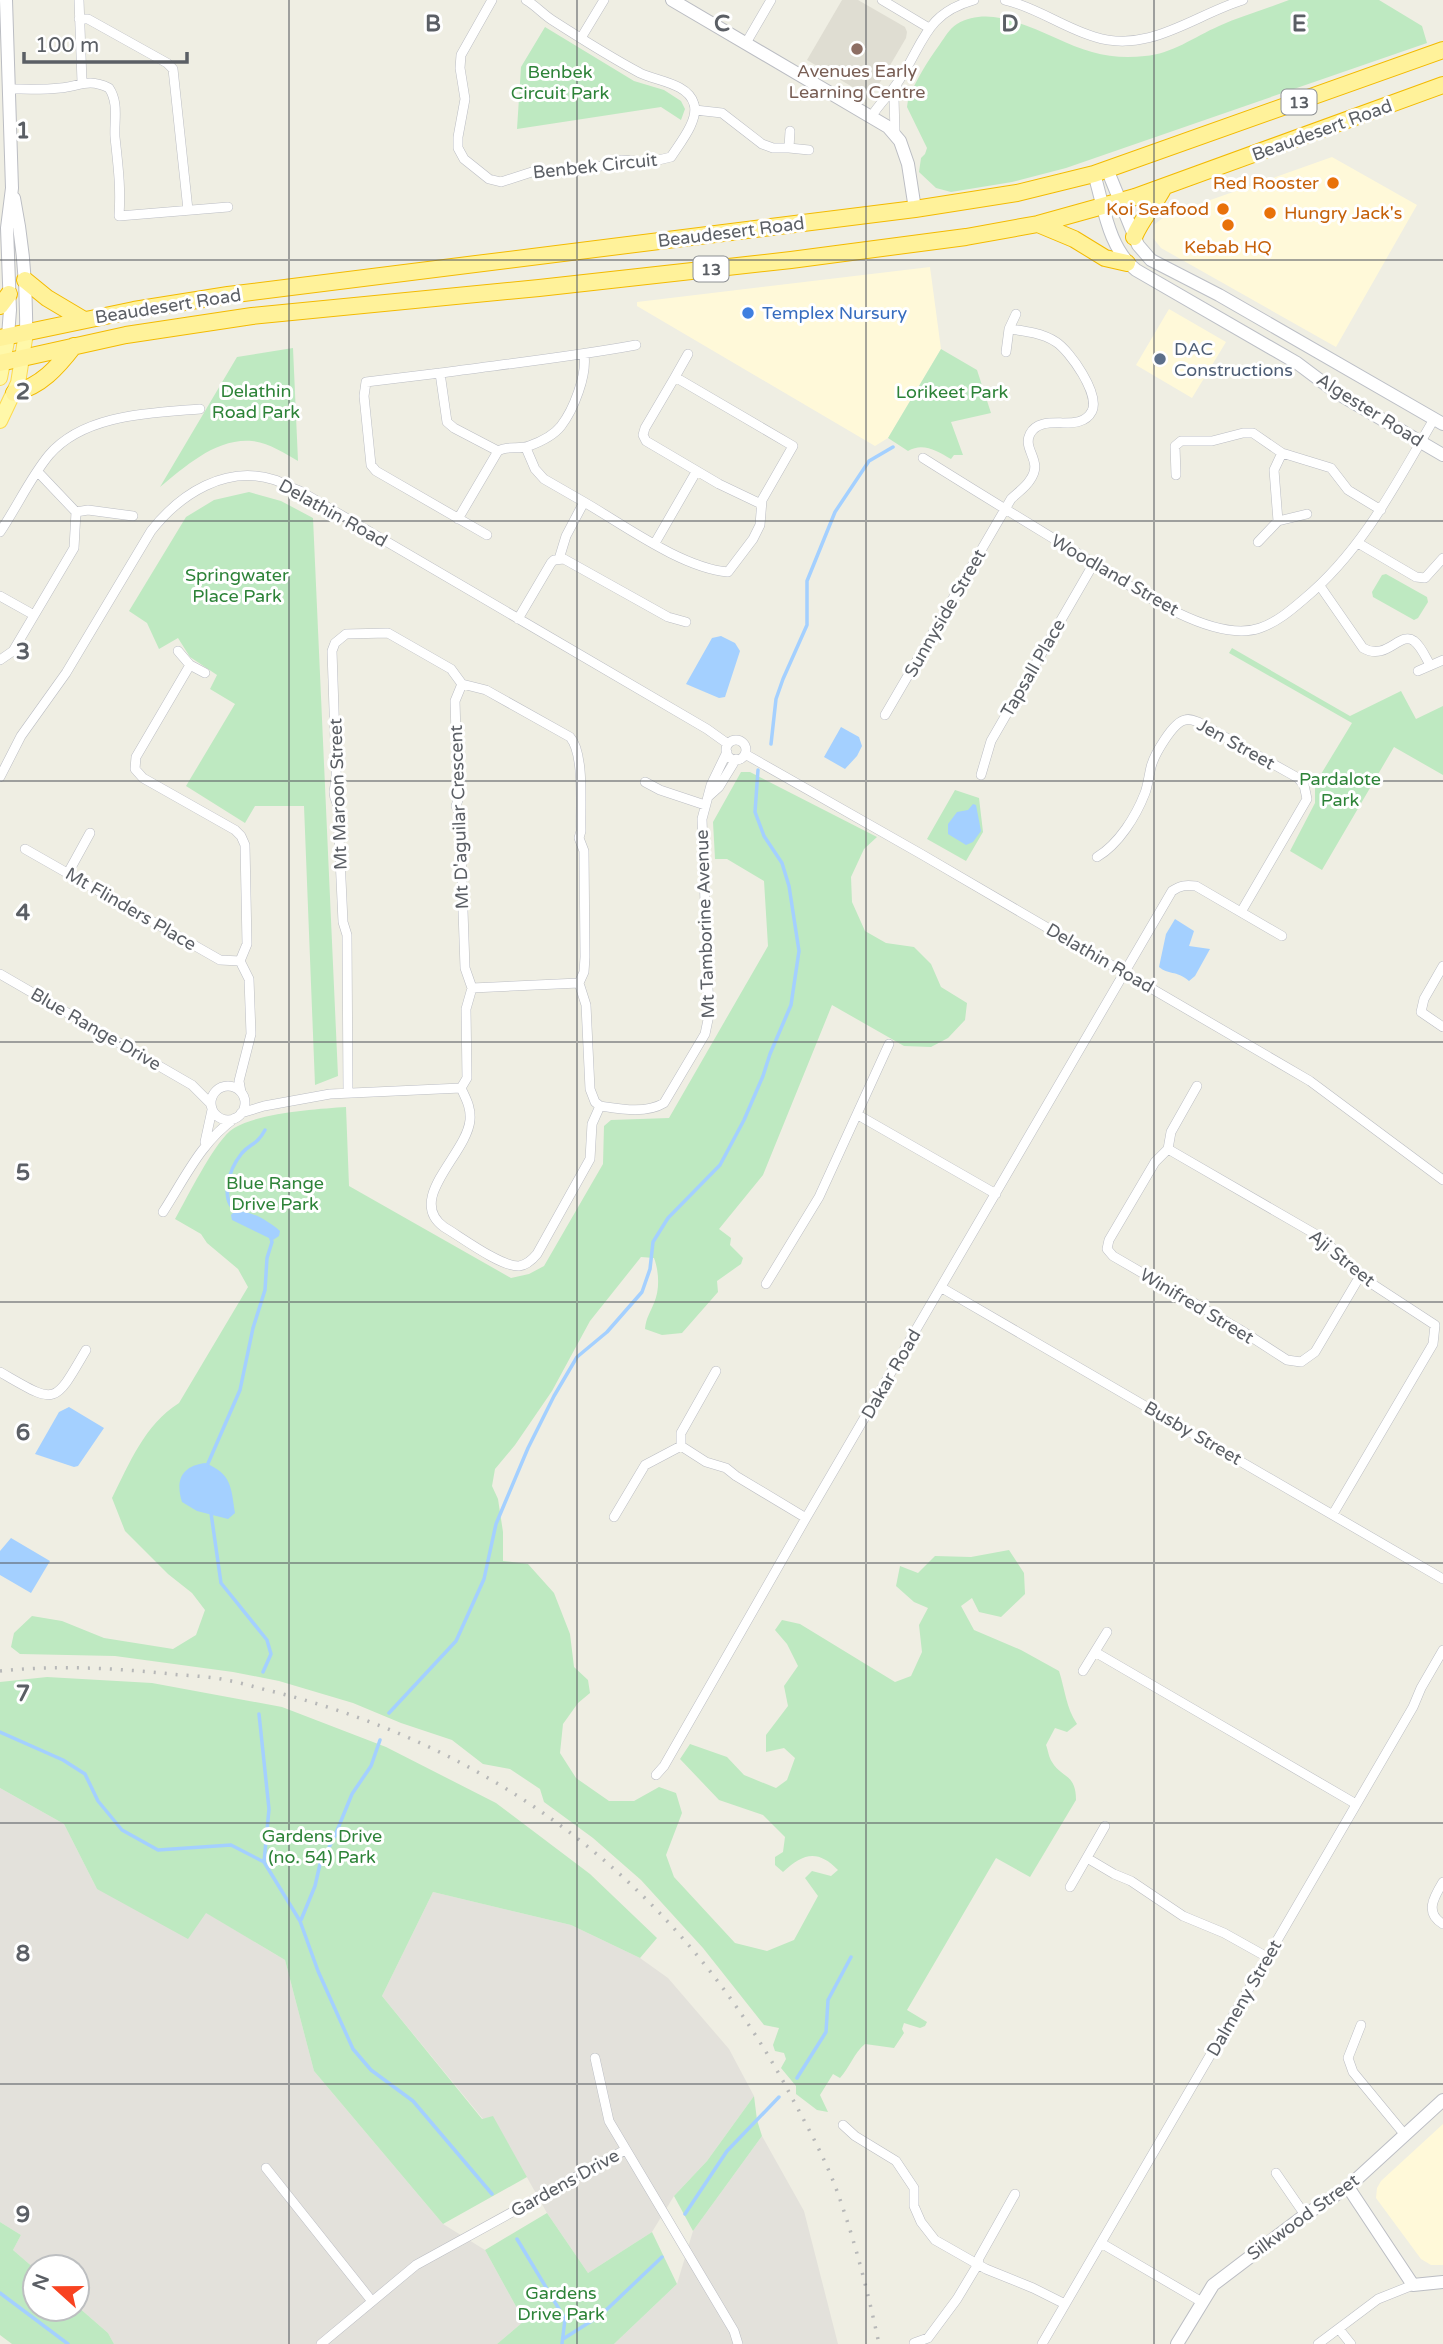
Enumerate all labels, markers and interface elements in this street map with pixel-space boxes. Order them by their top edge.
text: B [425,10,441,38]
text: C [714,10,730,38]
text: D [1001,10,1019,38]
text: E [1292,10,1306,38]
scale bar [24,21,187,65]
text: 100 m [35,33,99,58]
marker: Avenues Early Learning Centre [849,41,865,57]
place label: Avenues Early Learning Centre [789,60,925,103]
park label: Benbek Circuit Park [511,61,610,104]
road number: 13 [1282,90,1316,114]
street label: Beaudesert Road [1249,94,1395,166]
text: 1 [16,117,30,145]
street label: Benbek Circuit [532,149,658,183]
place label: Red Rooster [1213,172,1319,194]
marker: Red Rooster [1325,175,1341,191]
place label: Koi Seafood [1106,198,1209,220]
marker: Koi Seafood [1215,201,1231,217]
place label: Hungry Jack's [1284,202,1402,224]
marker: Hungry Jack's [1262,205,1278,221]
street label: Beaudesert Road [656,212,806,252]
marker: Kebab HQ [1220,217,1236,233]
place label: Kebab HQ [1184,236,1272,258]
road number: 13 [694,256,728,282]
street label: Beaudesert Road [93,284,243,328]
place label: Templex Nursury [762,302,907,324]
marker: Templex Nursury [740,305,756,321]
place label: DAC Constructions [1174,338,1293,381]
marker: DAC Constructions [1152,351,1168,367]
street label: Algester Road [1313,368,1427,452]
text: 2 [16,378,30,406]
park label: Delathin Road Park [212,380,300,423]
park label: Lorikeet Park [896,381,1009,403]
street label: Delathin Road [275,474,391,552]
street label: Woodland Street [1047,530,1183,621]
street label: Sunnyside Street [899,545,991,681]
park label: Springwater Place Park [185,564,289,607]
street label: Tapsall Place [996,615,1070,721]
text: 3 [16,638,30,666]
street label: Jen Street [1193,714,1279,774]
street label: Mt Maroon Street [324,718,352,870]
street label: Mt D'aguilar Crescent [445,724,473,910]
park label: Pardalote Park [1299,768,1381,811]
street label: Mt Tamborine Avenue [691,829,719,1019]
street label: Mt Flinders Place [62,863,200,955]
text: 4 [16,899,31,927]
street label: Delathin Road [1042,918,1158,998]
street label: Blue Range Drive [27,983,165,1075]
text: 5 [16,1159,30,1187]
park label: Blue Range Drive Park [226,1172,324,1215]
street label: Aji Street [1305,1225,1380,1291]
street label: Winifred Street [1136,1263,1258,1349]
street label: Dakar Road [856,1325,926,1423]
street label: Busby Street [1140,1396,1246,1470]
text: 6 [16,1419,30,1447]
text: 7 [16,1680,30,1708]
park label: Gardens Drive (no. 54) Park [262,1825,382,1868]
street label: Dalmeny Street [1202,1936,1286,2060]
text: 8 [16,1940,30,1968]
street label: Gardens Drive [507,2144,623,2222]
street label: Silkwood Street [1243,2169,1363,2265]
text: 9 [16,2201,30,2229]
north arrow [21,2253,91,2323]
text: N [28,2271,54,2293]
park label: Gardens Drive Park [517,2282,605,2325]

